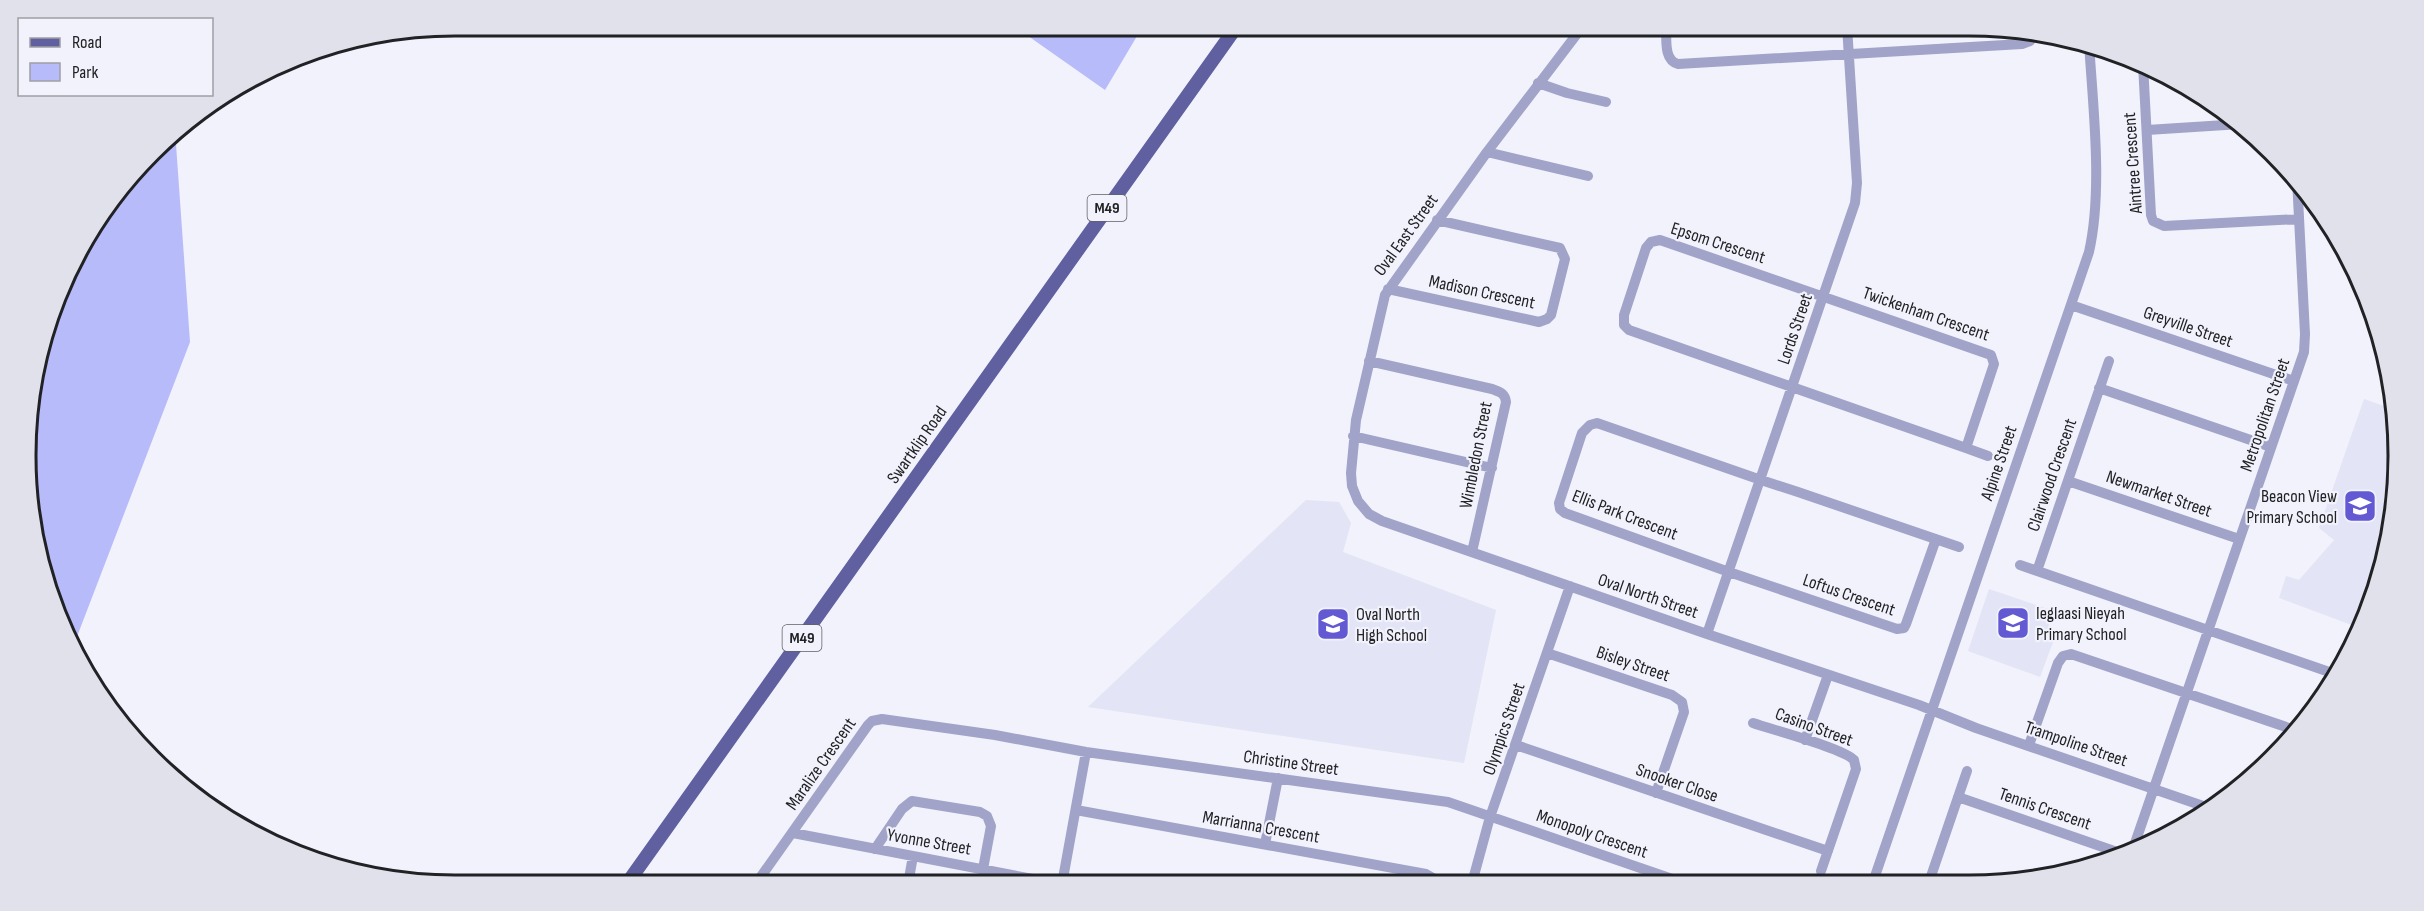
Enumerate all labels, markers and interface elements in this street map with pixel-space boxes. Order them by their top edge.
legend [18,18,213,96]
text: Road [72,32,102,53]
text: Park [72,62,98,83]
street label: Aintree Crescent [2119,111,2147,215]
street label: Oval East Street [1369,190,1443,280]
road number: M49 [1088,195,1126,221]
street label: Epsom Crescent [1668,218,1768,268]
street label: Madison Crescent [1427,271,1537,314]
street label: Twickenham Crescent [1860,282,1993,346]
street label: Lords Street [1773,290,1817,367]
street label: Greyville Street [2141,302,2236,352]
street label: Metropolitan Street [2236,355,2294,474]
street label: Wimbledon Street [1455,399,1497,510]
street label: Swartklip Road [883,402,951,488]
street label: Clairwood Crescent [2023,415,2081,534]
street label: Alpine Street [1976,422,2022,504]
street label: Newmarket Street [2103,466,2215,522]
street label: Ellis Park Crescent [1569,485,1681,545]
place label: Beacon View Primary School [2246,486,2337,528]
school or university icon: Beacon View Primary School [2342,488,2378,524]
street label: Oval North Street [1595,569,1701,623]
street label: Loftus Crescent [1800,569,1898,621]
place label: Ieglaasi Nieyah Primary School [2036,603,2127,645]
place label: Oval North High School [1356,604,1427,646]
school or university icon: Ieglaasi Nieyah Primary School [1995,605,2031,641]
school or university icon: Oval North High School [1315,606,1351,642]
road number: M49 [782,625,822,651]
street label: Bisley Street [1594,642,1673,686]
street label: Olympics Street [1478,680,1530,778]
street label: Casino Street [1772,703,1856,751]
street label: Maralize Crescent [782,713,861,814]
street label: Trampoline Street [2022,717,2131,772]
street label: Christine Street [1242,746,1341,780]
street label: Snooker Close [1633,759,1721,807]
street label: Tennis Crescent [1996,783,2094,835]
street label: Monopoly Crescent [1534,805,1651,863]
street label: Marrianna Crescent [1201,806,1322,848]
street label: Yvonne Street [885,824,973,860]

